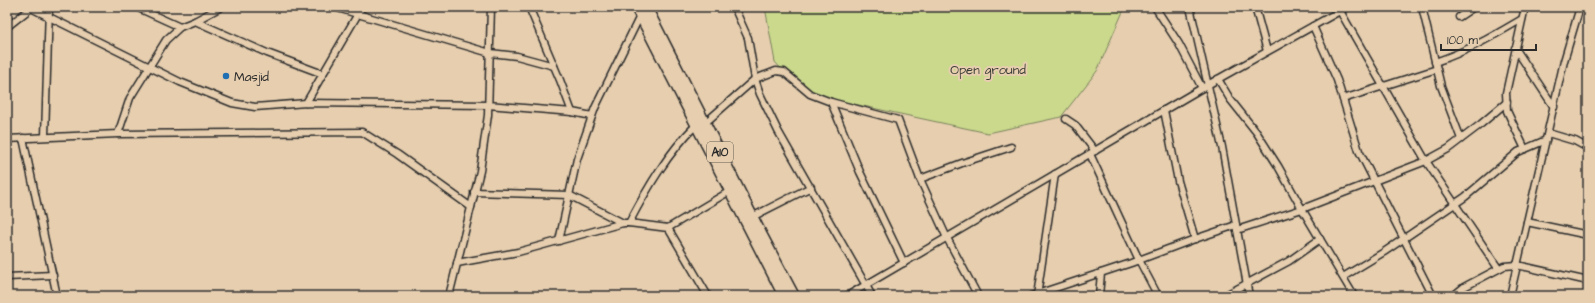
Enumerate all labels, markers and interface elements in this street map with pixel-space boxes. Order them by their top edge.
scale bar [1441,26,1536,52]
text: 100 m [1447,32,1478,49]
park label: Open ground [950,61,1026,80]
place label: Masjid [234,68,269,86]
marker: Masjid [221,71,231,81]
road number: A10 [707,142,733,162]

